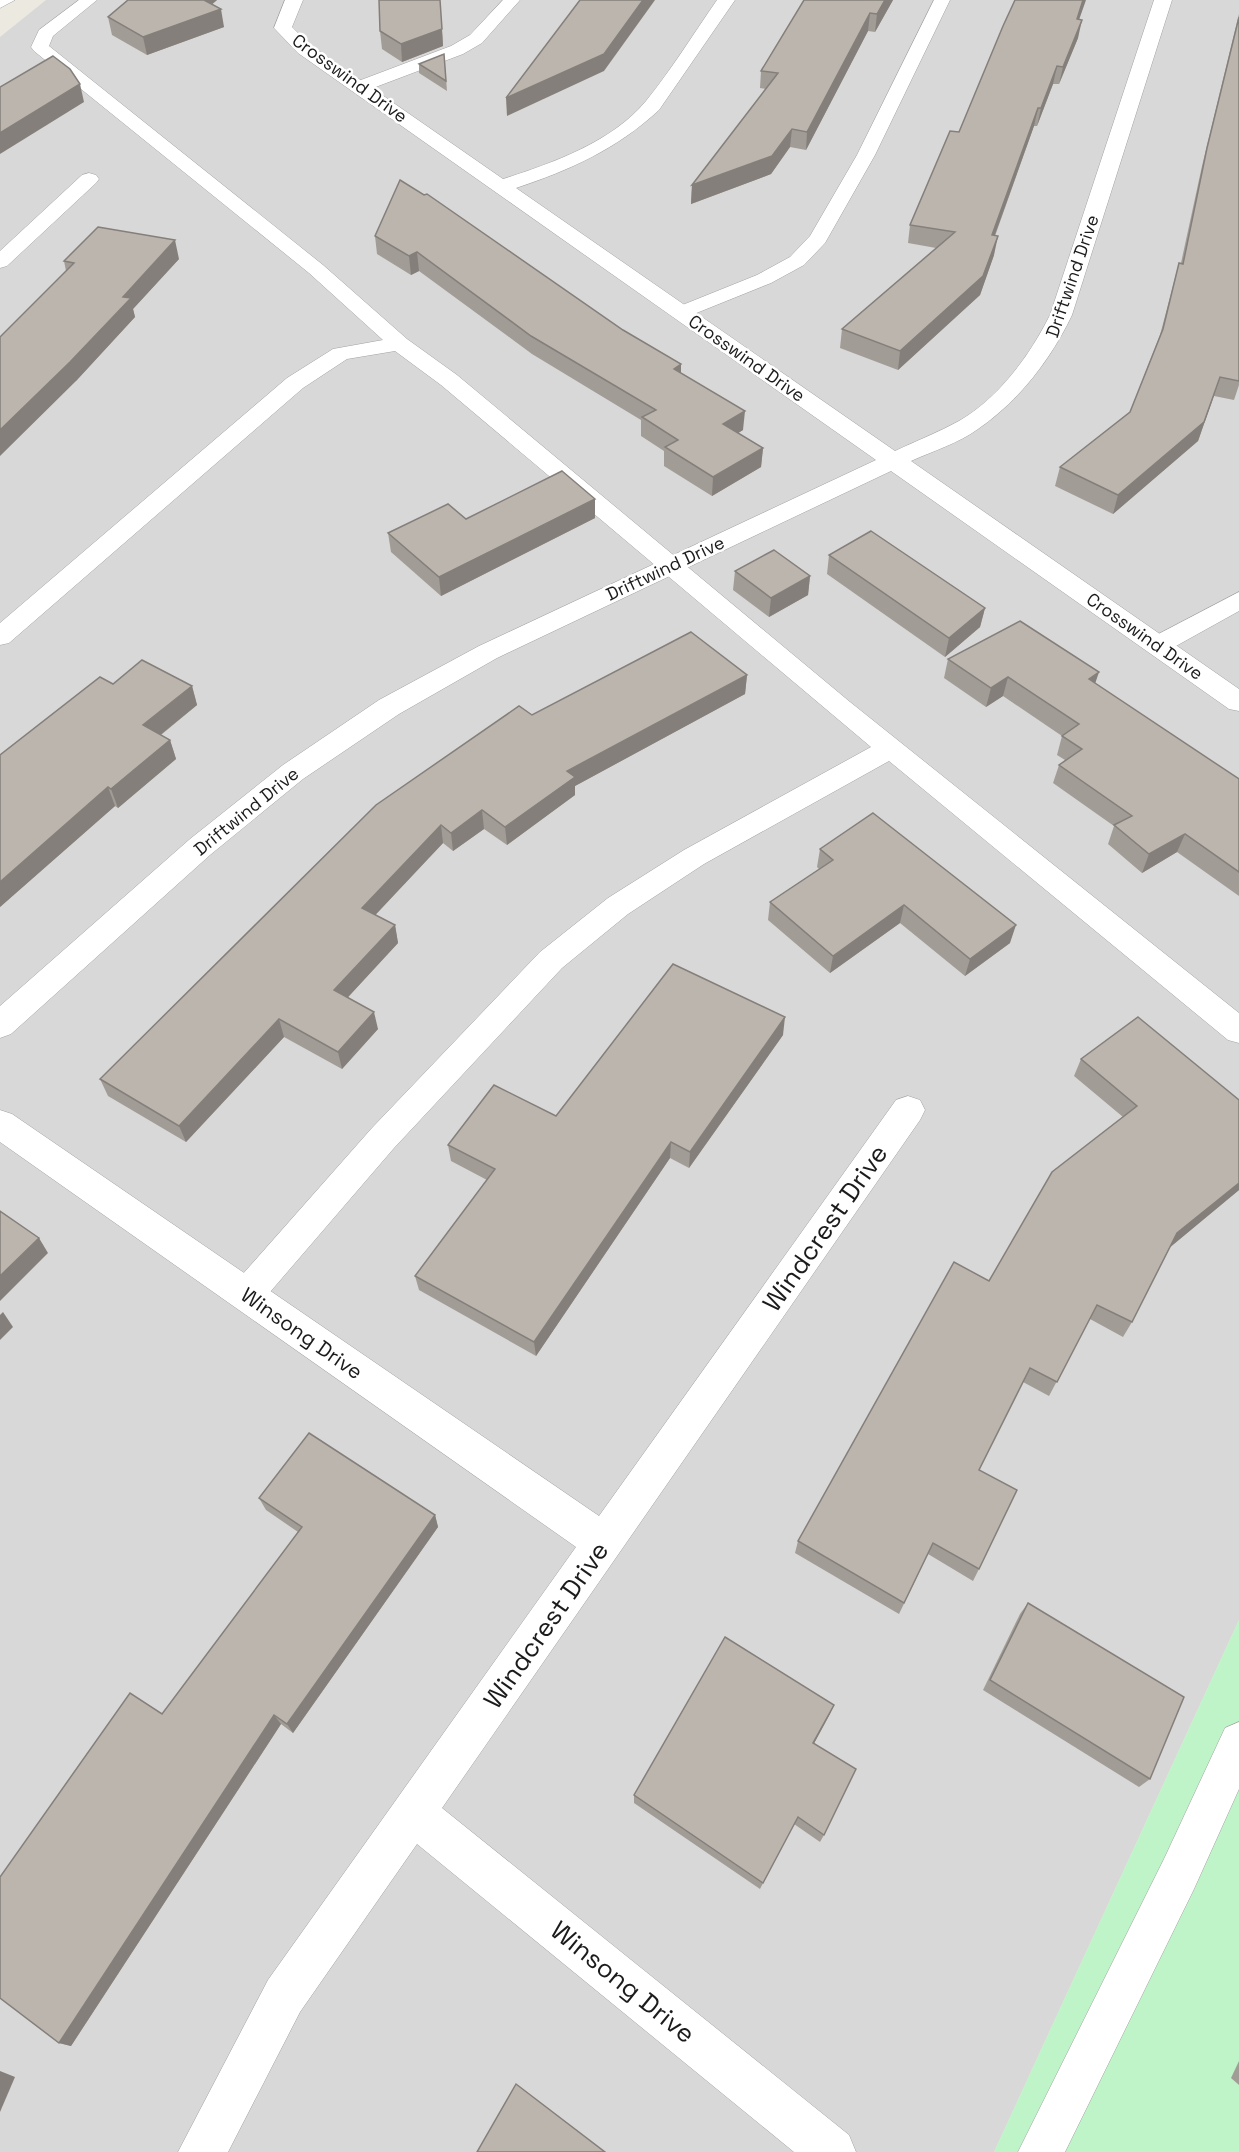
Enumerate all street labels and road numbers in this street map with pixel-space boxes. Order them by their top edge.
street label: Crosswind Drive [288,28,412,128]
street label: Driftwind Drive [1040,212,1104,340]
street label: Crosswind Drive [684,309,810,407]
street label: Driftwind Drive [602,530,728,606]
street label: Crosswind Drive [1082,587,1208,685]
street label: Driftwind Drive [189,762,303,860]
street label: Windcrest Drive [755,1138,895,1318]
street label: Winsong Drive [236,1281,368,1385]
street label: Windcrest Drive [476,1535,616,1715]
street label: Winsong Drive [544,1913,702,2051]

